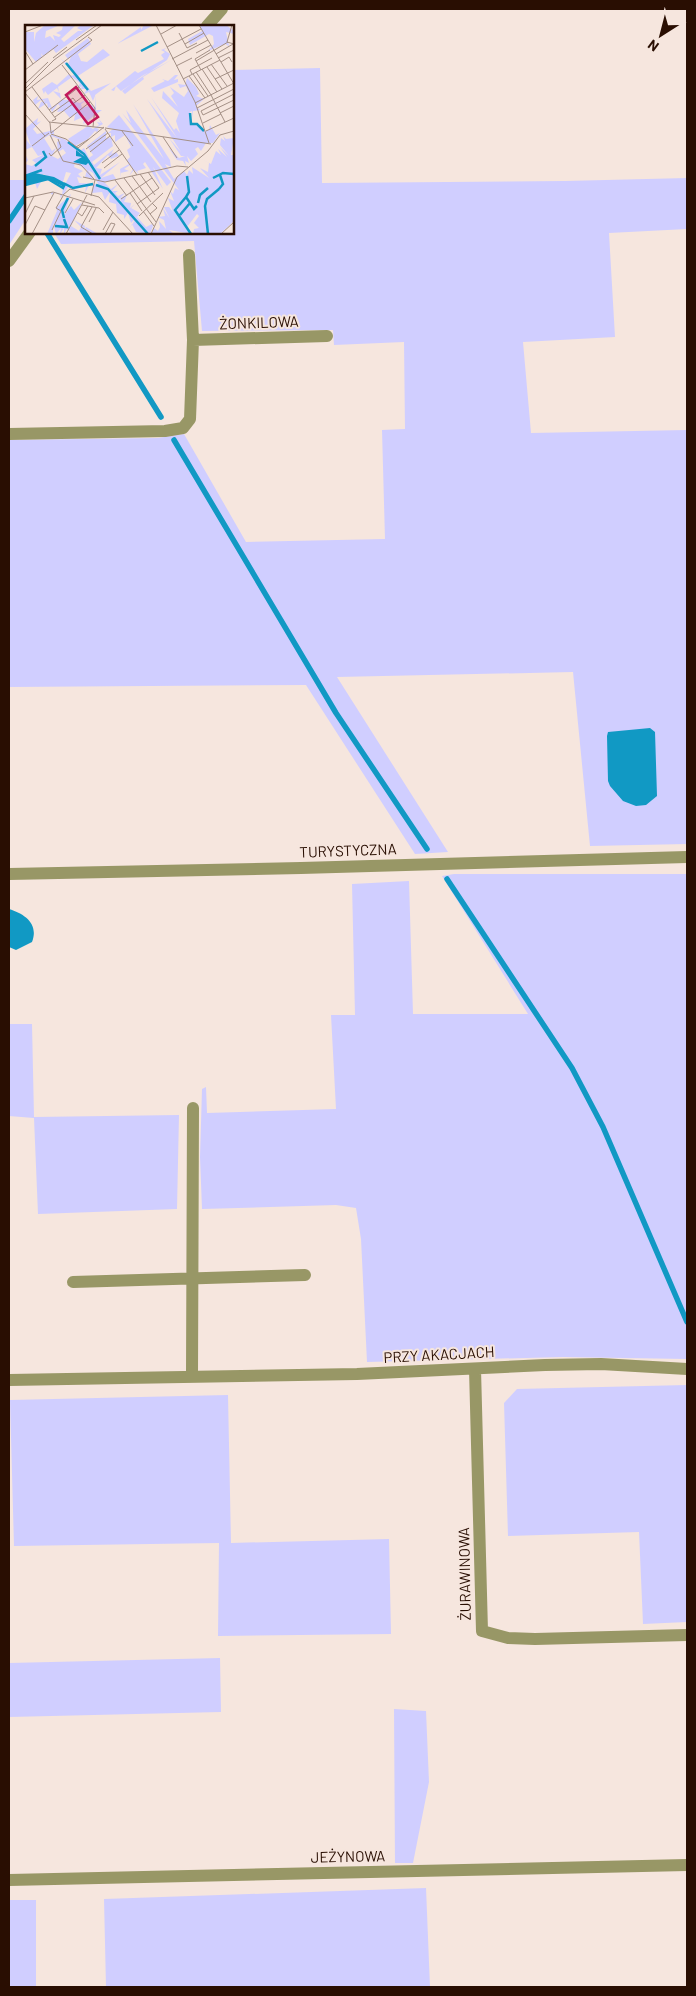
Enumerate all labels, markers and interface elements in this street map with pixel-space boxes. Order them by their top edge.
north arrow [636,10,686,60]
inset map [25,25,234,234]
text: N [644,36,662,56]
street label: ŻONKILOWA [219,312,299,332]
street label: TURYSTYCZNA [299,839,397,861]
street label: PRZY AKACJACH [383,1342,495,1366]
street label: ŻURAWINOWA [454,1527,474,1621]
street label: JEŻYNOWA [311,1846,385,1866]

